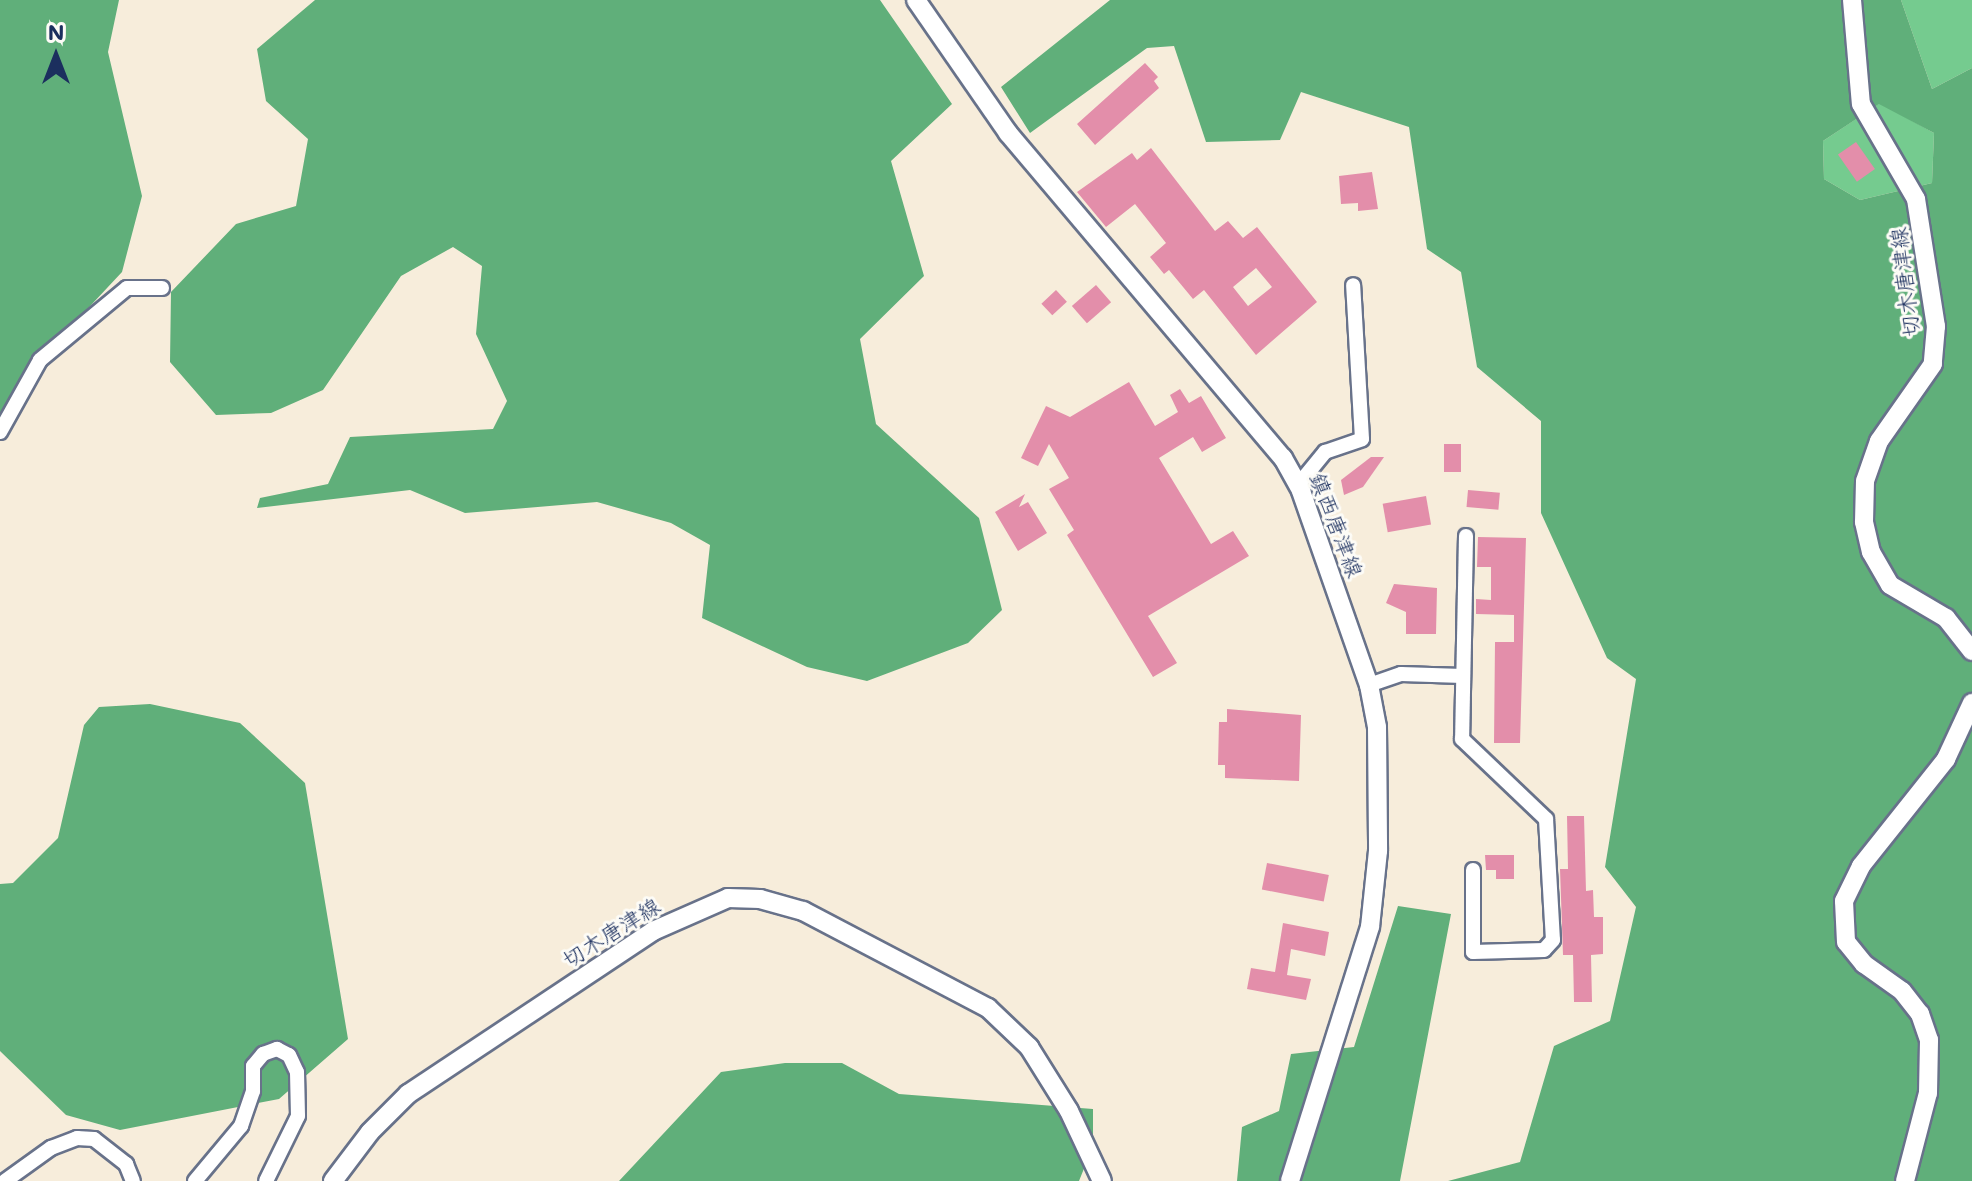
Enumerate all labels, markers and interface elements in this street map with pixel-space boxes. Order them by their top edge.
north arrow [16,16,96,96]
text: N [48,17,64,46]
street label: 切木唐津線 [1884,226,1924,338]
street label: 鎮西唐津線 [1305,469,1369,581]
street label: 切木唐津線 [557,892,665,972]

